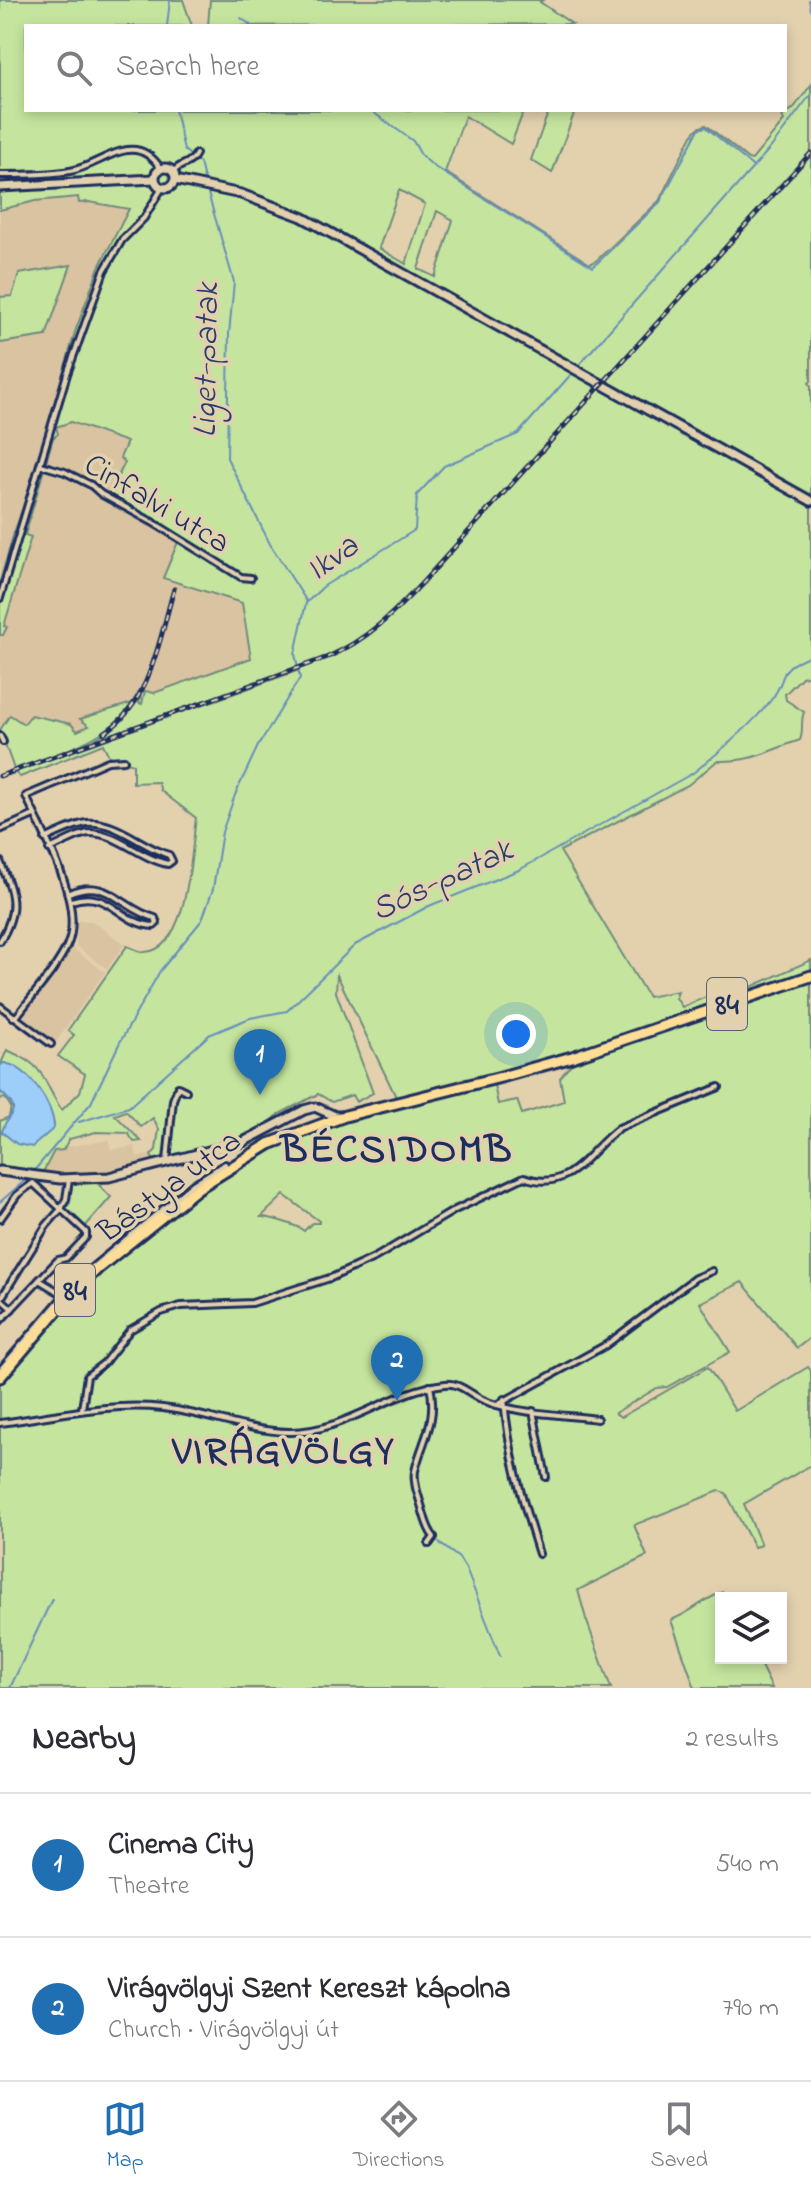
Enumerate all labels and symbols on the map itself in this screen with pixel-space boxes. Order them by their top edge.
water label: Liget-patak [182,280,234,438]
street label: Cinfalvi utca [74,443,238,567]
water label: Ikva [297,523,370,595]
water label: Sós-patak [364,826,524,936]
road number: 84 [707,978,747,1030]
your location [496,1014,536,1054]
pin: 1 [234,1029,286,1095]
street label: Bástya utca [87,1119,252,1257]
district label: BÉCSIDOMB [278,1122,514,1181]
road number: 84 [55,1264,95,1316]
pin: 2 [371,1335,423,1401]
district label: VIRÁGVÖLGY [171,1424,396,1483]

